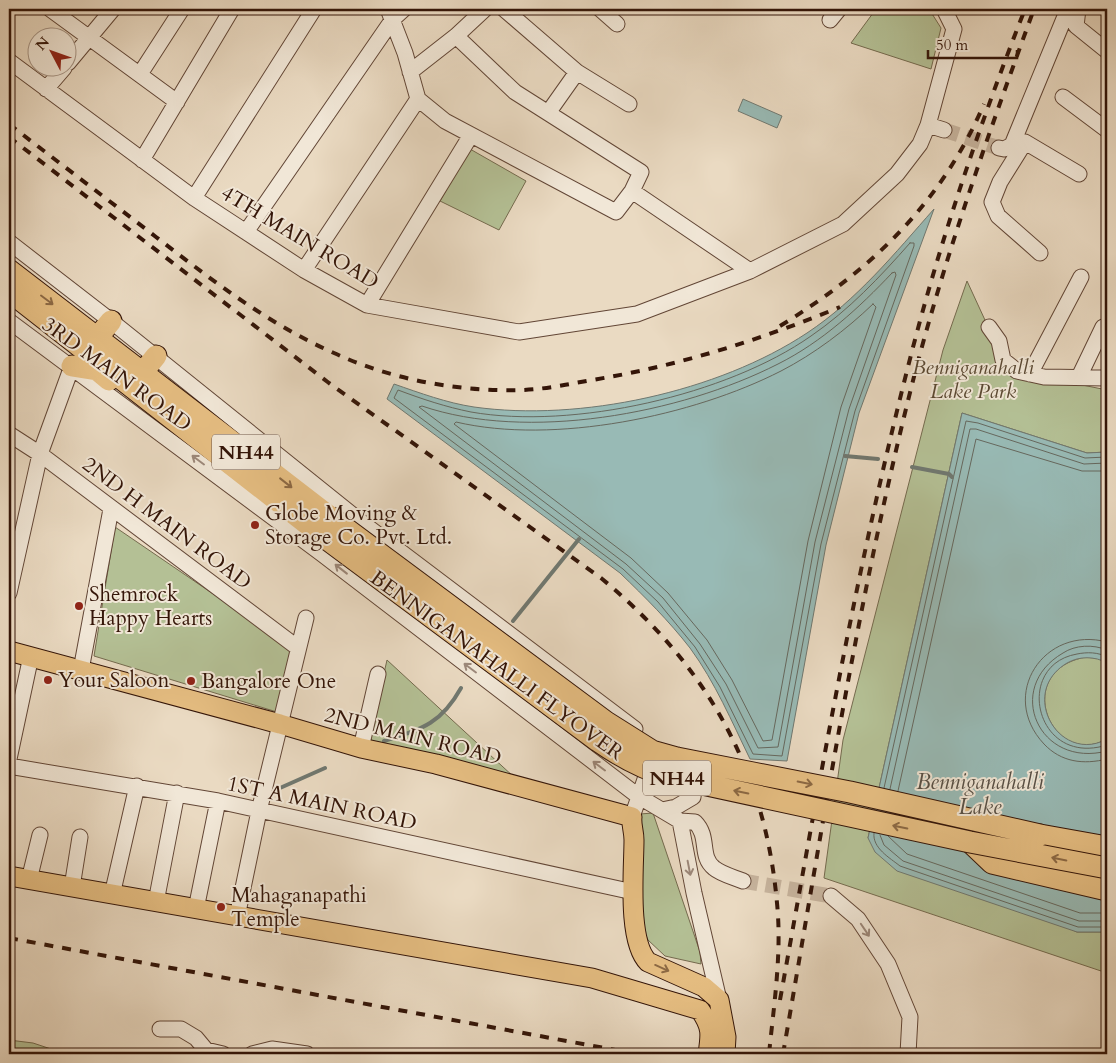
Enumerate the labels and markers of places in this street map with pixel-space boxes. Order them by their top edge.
place label: Globe Moving & Storage Co. Pvt. Ltd. [265,499,452,552]
marker: Globe Moving & Storage Co. Pvt. Ltd. [249,519,261,531]
place label: Shemrock Happy Hearts [89,580,212,633]
marker: Shemrock Happy Hearts [73,600,85,612]
place label: Your Saloon [58,666,169,695]
place label: Bangalore One [201,667,336,696]
marker: Your Saloon [42,674,54,686]
marker: Bangalore One [185,675,197,687]
place label: Mahaganapathi Temple [231,881,367,934]
marker: Mahaganapathi Temple [215,901,227,913]

